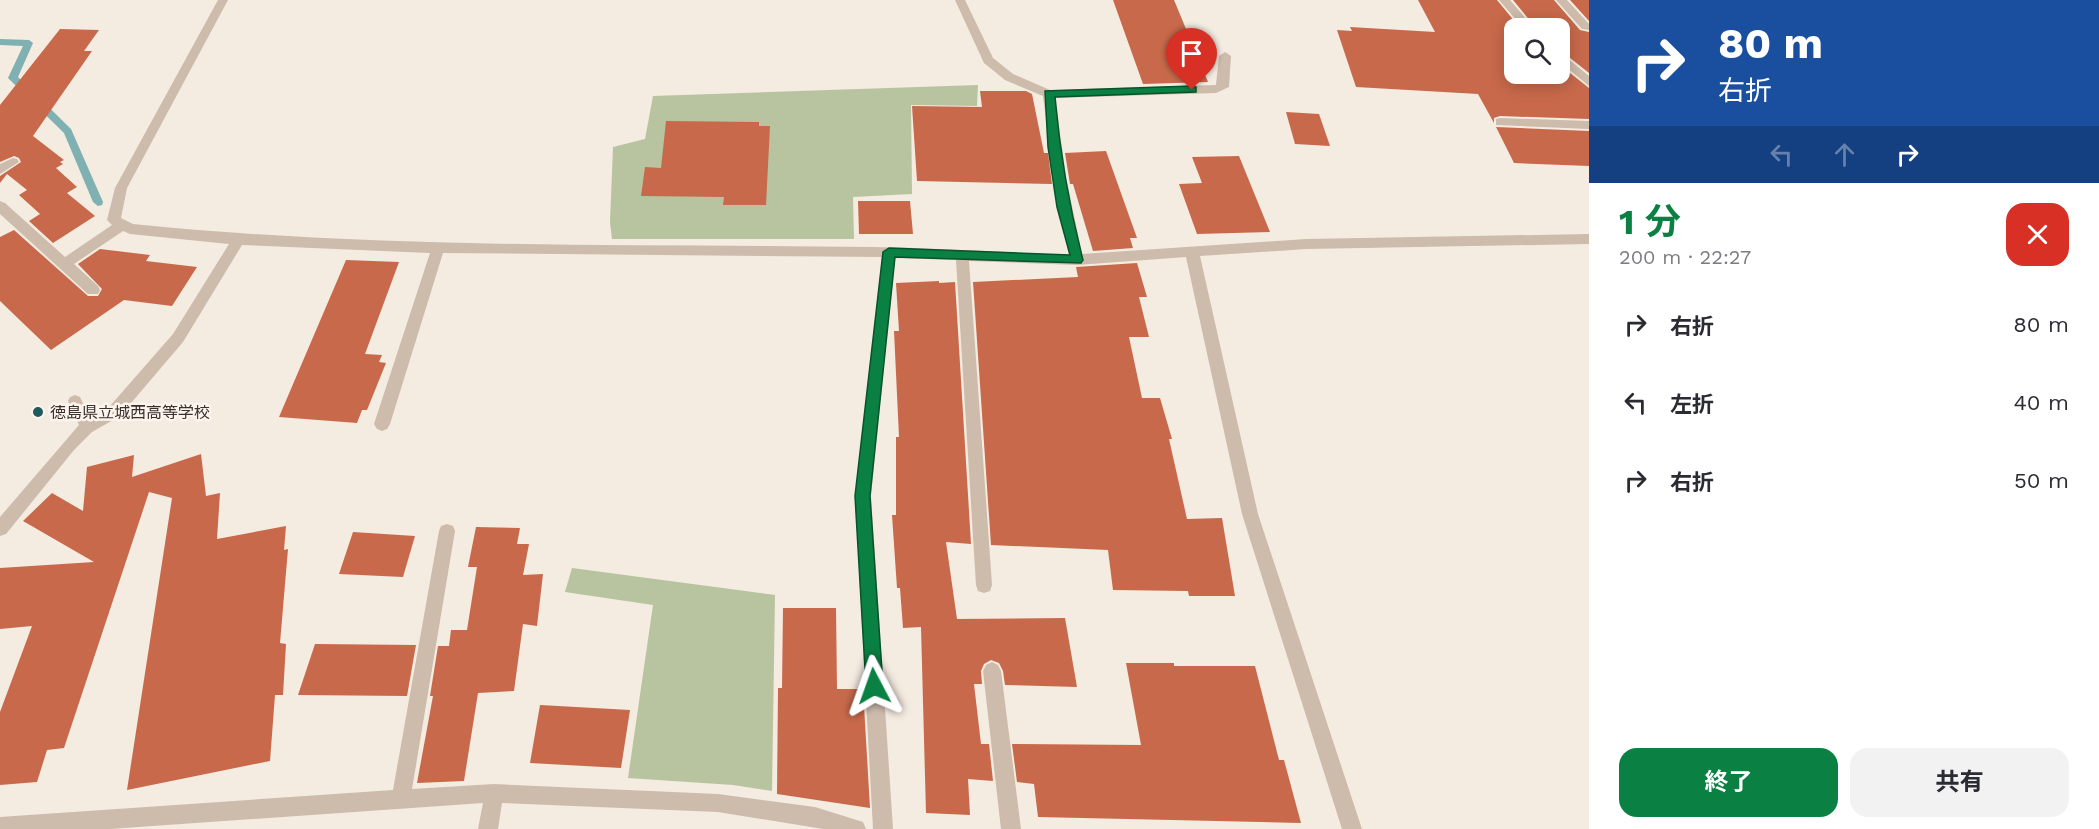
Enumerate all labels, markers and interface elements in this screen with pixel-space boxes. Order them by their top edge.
map controls [1504,18,1570,84]
button: search [1504,18,1570,84]
text: 80 m [1718,19,1823,68]
icon: right [1619,24,1697,102]
pin [1166,28,1217,90]
icon: arrive [1175,37,1208,70]
text: 右折 [1718,75,1772,107]
icon: left [1765,138,1798,171]
icon: ahead [1828,138,1861,171]
icon: right [1891,138,1924,171]
text: 1 分 [1619,201,1681,243]
button: close [2006,203,2069,266]
text: 200 m · 22:27 [1619,245,1751,269]
icon: right [1619,308,1652,341]
text: 80 m [2013,312,2069,337]
text: 右折 [1670,314,1714,339]
icon: left [1619,386,1652,419]
text: 40 m [2013,390,2069,415]
text: 左折 [1670,392,1714,417]
place label: 徳島県立城西高等学校 [50,403,210,422]
marker: 徳島県立城西高等学校 [31,405,45,419]
icon: right [1619,464,1652,497]
text: 50 m [2014,468,2069,493]
text: 右折 [1670,470,1714,495]
position arrow [842,654,906,718]
button: 終了 [1619,748,1838,817]
button: 共有 [1850,748,2069,817]

